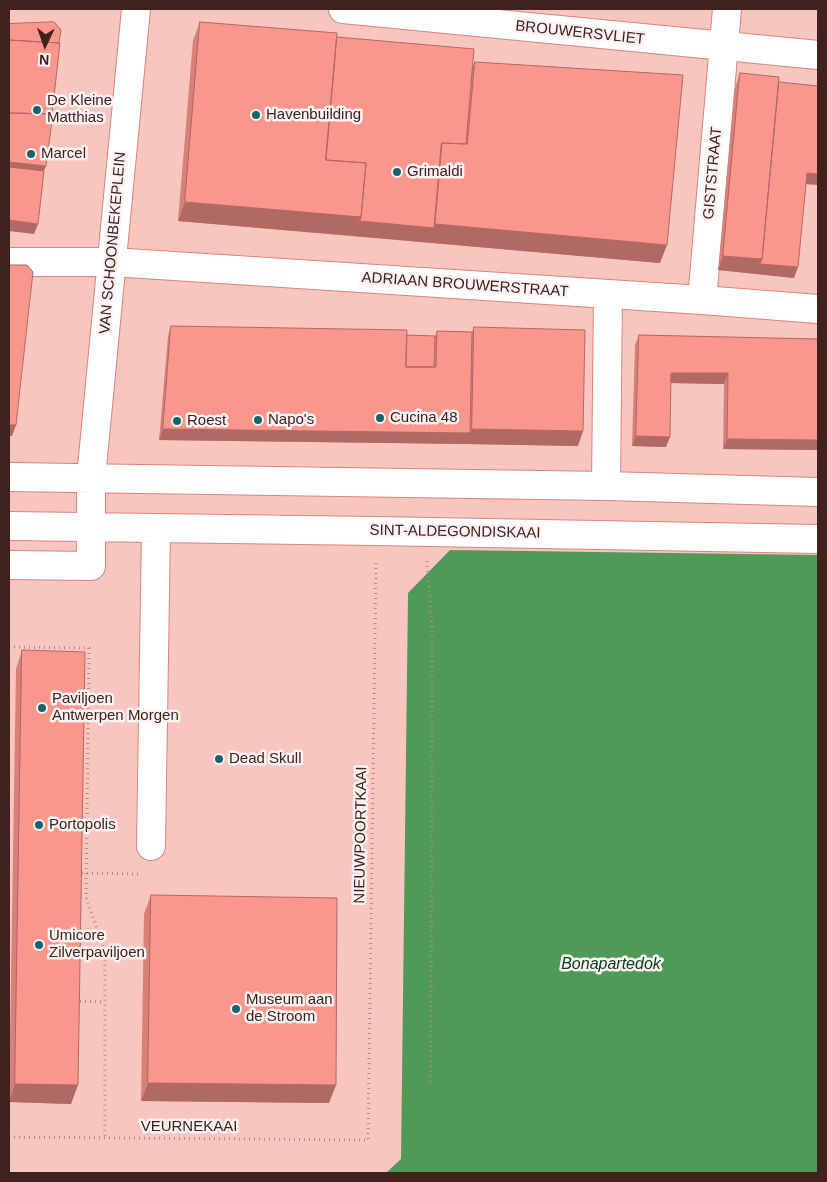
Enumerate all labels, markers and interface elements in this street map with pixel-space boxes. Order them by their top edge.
street label: BROUWERSVLIET [514,17,646,49]
north arrow [20,20,70,70]
text: N [39,52,50,68]
place label: De Kleine Matthias [47,92,112,127]
marker: De Kleine Matthias [31,104,43,116]
place label: Havenbuilding [266,106,361,124]
marker: Havenbuilding [250,109,262,121]
street label: GISTSTRAAT [700,126,726,220]
place label: Marcel [41,145,86,163]
marker: Marcel [25,148,37,160]
street label: VAN SCHOONBEKEPLEIN [96,151,130,335]
place label: Grimaldi [407,163,463,181]
marker: Grimaldi [391,166,403,178]
street label: ADRIAAN BROUWERSTRAAT [361,269,569,301]
place label: Cucina 48 [390,409,458,427]
place label: Napo's [268,411,314,429]
place label: Roest [187,412,226,430]
marker: Cucina 48 [374,412,386,424]
marker: Napo's [252,414,264,426]
marker: Roest [171,415,183,427]
street label: SINT-ALDEGONDISKAAI [369,522,541,542]
place label: Paviljoen Antwerpen Morgen [52,690,179,725]
marker: Paviljoen Antwerpen Morgen [36,702,48,714]
place label: Dead Skull [229,750,302,768]
marker: Dead Skull [213,753,225,765]
street label: NIEUWPOORTKAAI [351,766,371,904]
place label: Portopolis [49,816,116,834]
marker: Portopolis [33,819,45,831]
place label: Umicore Zilverpaviljoen [49,927,145,962]
marker: Umicore Zilverpaviljoen [33,939,45,951]
water label: Bonapartedok [561,955,661,975]
place label: Museum aan de Stroom [246,991,333,1026]
marker: Museum aan de Stroom [230,1003,242,1015]
street label: VEURNEKAAI [141,1118,237,1136]

